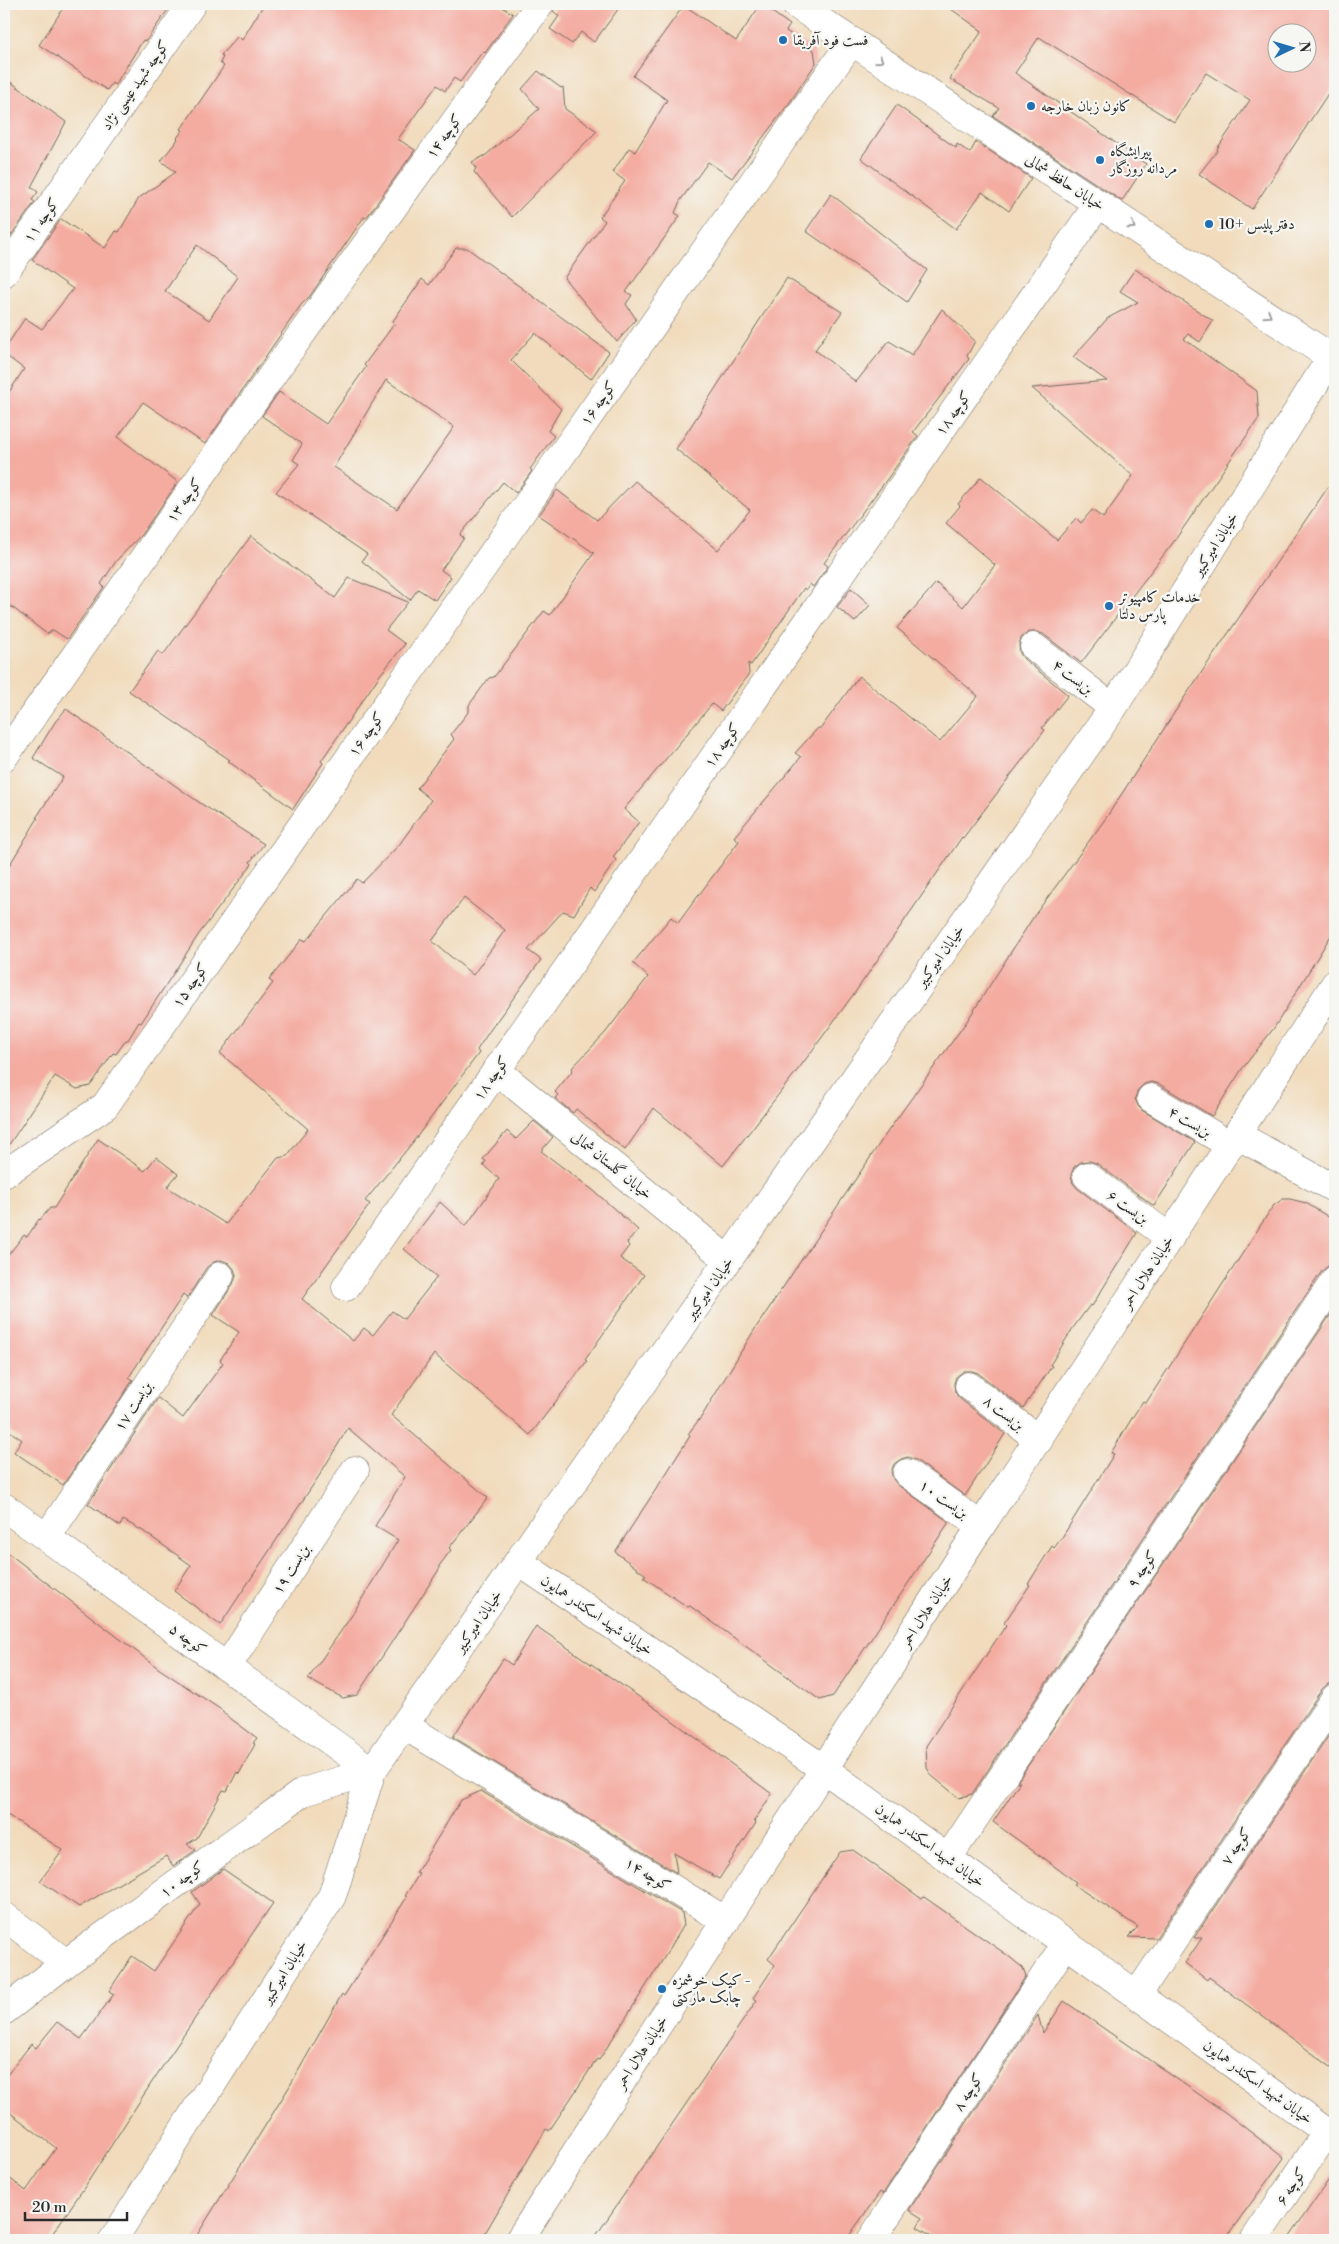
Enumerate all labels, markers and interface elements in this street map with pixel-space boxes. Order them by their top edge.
north arrow [1266,22,1316,72]
place label: فست فود آفریقا [793,31,868,50]
marker: فست فود آفریقا [777,34,789,46]
street label: کوچه شهید عیسی نژاد [97,36,174,135]
text: N [1295,41,1313,53]
one-way arrow [874,53,883,63]
place label: کانون زبان خارجه [1041,97,1131,116]
marker: کانون زبان خارجه [1025,100,1037,112]
street label: کوچه ۱۴ [422,110,468,163]
place label: پیرایشگاه مردانه روزگار [1108,141,1177,179]
street label: خیابان حافظ شمالی [1021,150,1108,215]
marker: پیرایشگاه مردانه روزگار [1094,154,1106,166]
street label: کوچه ۱۱ [19,194,64,247]
place label: دفتر پلیس +10 [1219,215,1295,235]
marker: دفتر پلیس +10 [1203,218,1215,230]
one-way arrow [1127,220,1136,229]
one-way arrow [1263,309,1272,319]
street label: کوچه ۱۶ [576,377,621,430]
street label: کوچه ۱۸ [931,387,976,440]
street label: کوچه ۱۳ [162,474,207,527]
street label: خیابان امیرکبیر [1187,509,1243,581]
place label: خدمات کامپیوتر پارس دلتا [1117,588,1200,625]
marker: خدمات کامپیوتر پارس دلتا [1103,600,1115,612]
street label: بن‌بست ۴ [1048,655,1097,699]
street label: کوچه ۱۶ [344,708,389,761]
street label: کوچه ۱۸ [700,719,745,772]
street label: خیابان امیرکبیر [911,921,969,993]
street label: کوچه ۱۵ [168,959,213,1012]
street label: کوچه ۱۸ [469,1052,514,1105]
street label: بن‌بست ۴ [1165,1102,1215,1143]
street label: خیابان گلستان شمالی [567,1127,656,1204]
street label: بن‌بست ۶ [1103,1186,1152,1229]
street label: خیابان هلال احمر [1116,1232,1178,1314]
street label: خیابان امیرکبیر [680,1253,738,1325]
street label: بن‌بست ۱۷ [110,1378,157,1435]
street label: بن‌بست ۸ [979,1391,1028,1435]
street label: بن‌بست ۱۰ [915,1476,972,1523]
street label: بن‌بست ۱۹ [268,1541,315,1598]
street label: کوچه ۹ [1123,1547,1163,1592]
street label: خیابان شهید اسکندر همایون [537,1571,656,1660]
street label: خیابان هلال احمر [895,1571,957,1653]
street label: خیابان امیرکبیر [449,1586,506,1658]
street label: کوچه ۵ [165,1619,210,1660]
street label: خیابان شهید اسکندر همایون [871,1799,988,1892]
street label: کوچه ۷ [1217,1824,1257,1869]
street label: کوچه ۱۴ [621,1853,674,1896]
street label: کوچه ۱۰ [156,1857,209,1903]
street label: خیابان امیرکبیر [256,1937,312,2009]
place label: کیک خوشمزه - چابک مارکتی [672,1971,751,2008]
marker: کیک خوشمزه - چابک مارکتی [656,1983,668,1995]
street label: خیابان هلال احمر [610,2012,672,2094]
street label: خیابان شهید اسکندر همایون [1199,2036,1316,2129]
street label: کوچه ۸ [949,2070,989,2115]
street label: کوچه ۶ [1272,2164,1312,2209]
scale bar [25,2189,128,2221]
text: 20 m [32,2198,67,2217]

